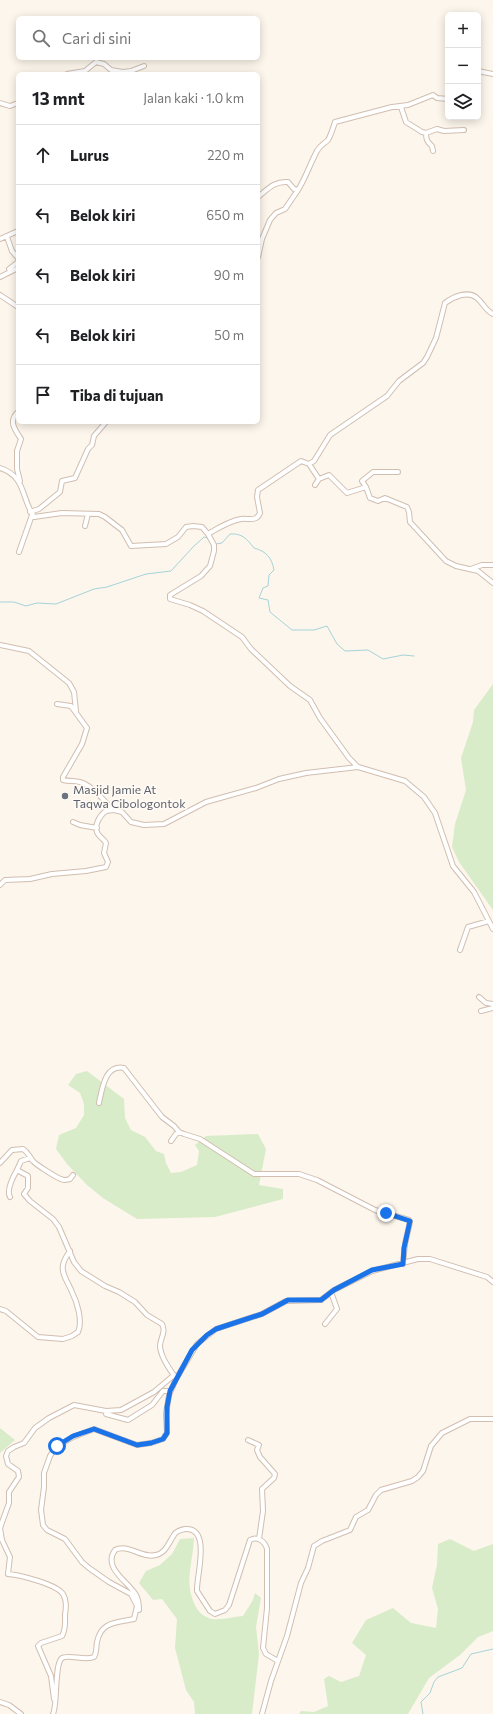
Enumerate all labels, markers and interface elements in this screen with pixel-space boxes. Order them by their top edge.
map controls [445,12,481,120]
button: + [445,12,481,48]
search box [16,16,260,60]
icon: search [30,27,52,49]
text: Cari di sini [62,29,131,47]
button: − [445,48,481,84]
button: layers [445,84,481,120]
text: 13 mnt [32,88,85,109]
text: Jalan kaki · 1.0 km [143,90,244,106]
icon: ahead [32,144,54,166]
text: Lurus [70,146,109,164]
text: 220 m [207,147,244,163]
icon: left [32,204,54,226]
text: Belok kiri [70,206,136,224]
text: 650 m [206,207,244,223]
icon: left [32,264,54,286]
text: Belok kiri [70,266,136,284]
text: 90 m [214,267,244,283]
icon: left [32,324,54,346]
text: Belok kiri [70,326,136,344]
text: 50 m [214,327,244,343]
icon: arrive [32,384,54,406]
text: Tiba di tujuan [70,386,164,404]
place label: Masjid Jamie At Taqwa Cibologontok [73,782,186,810]
marker: Masjid Jamie At Taqwa Cibologontok [60,791,70,801]
route end [377,1204,395,1222]
route start [48,1437,66,1455]

